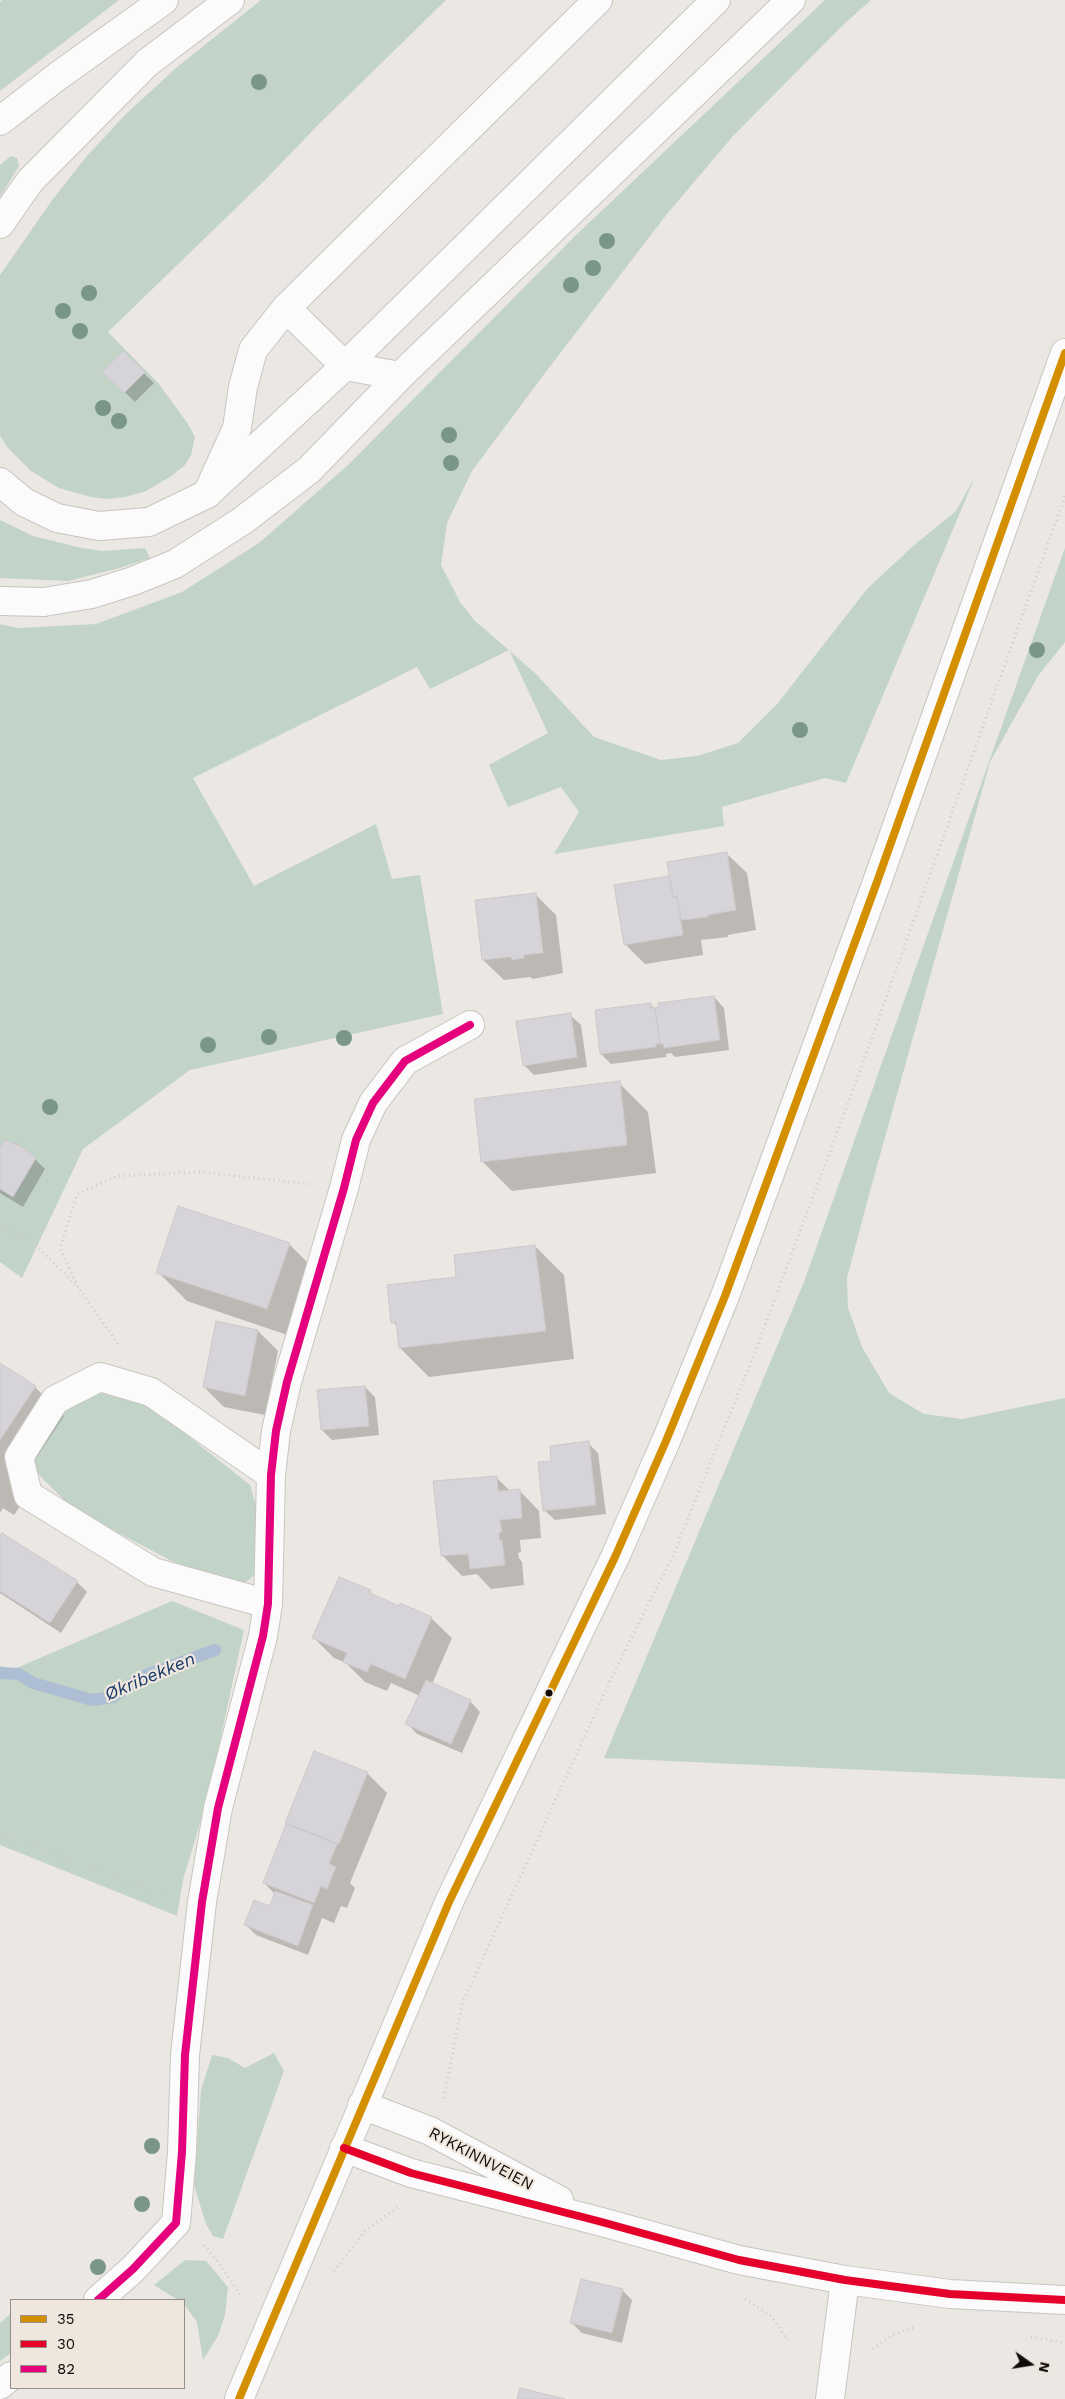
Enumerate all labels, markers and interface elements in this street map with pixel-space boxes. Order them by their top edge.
water label: Økribekken [101,1648,199,1706]
unlabelled marker [544,1688,554,1698]
street label: RYKKINNVEIEN [425,2123,537,2195]
legend [10,2299,185,2389]
text: 35 [57,2310,74,2328]
text: 30 [57,2335,75,2353]
north arrow [1005,2339,1055,2389]
text: 82 [57,2360,75,2378]
text: N [1036,2361,1054,2374]

